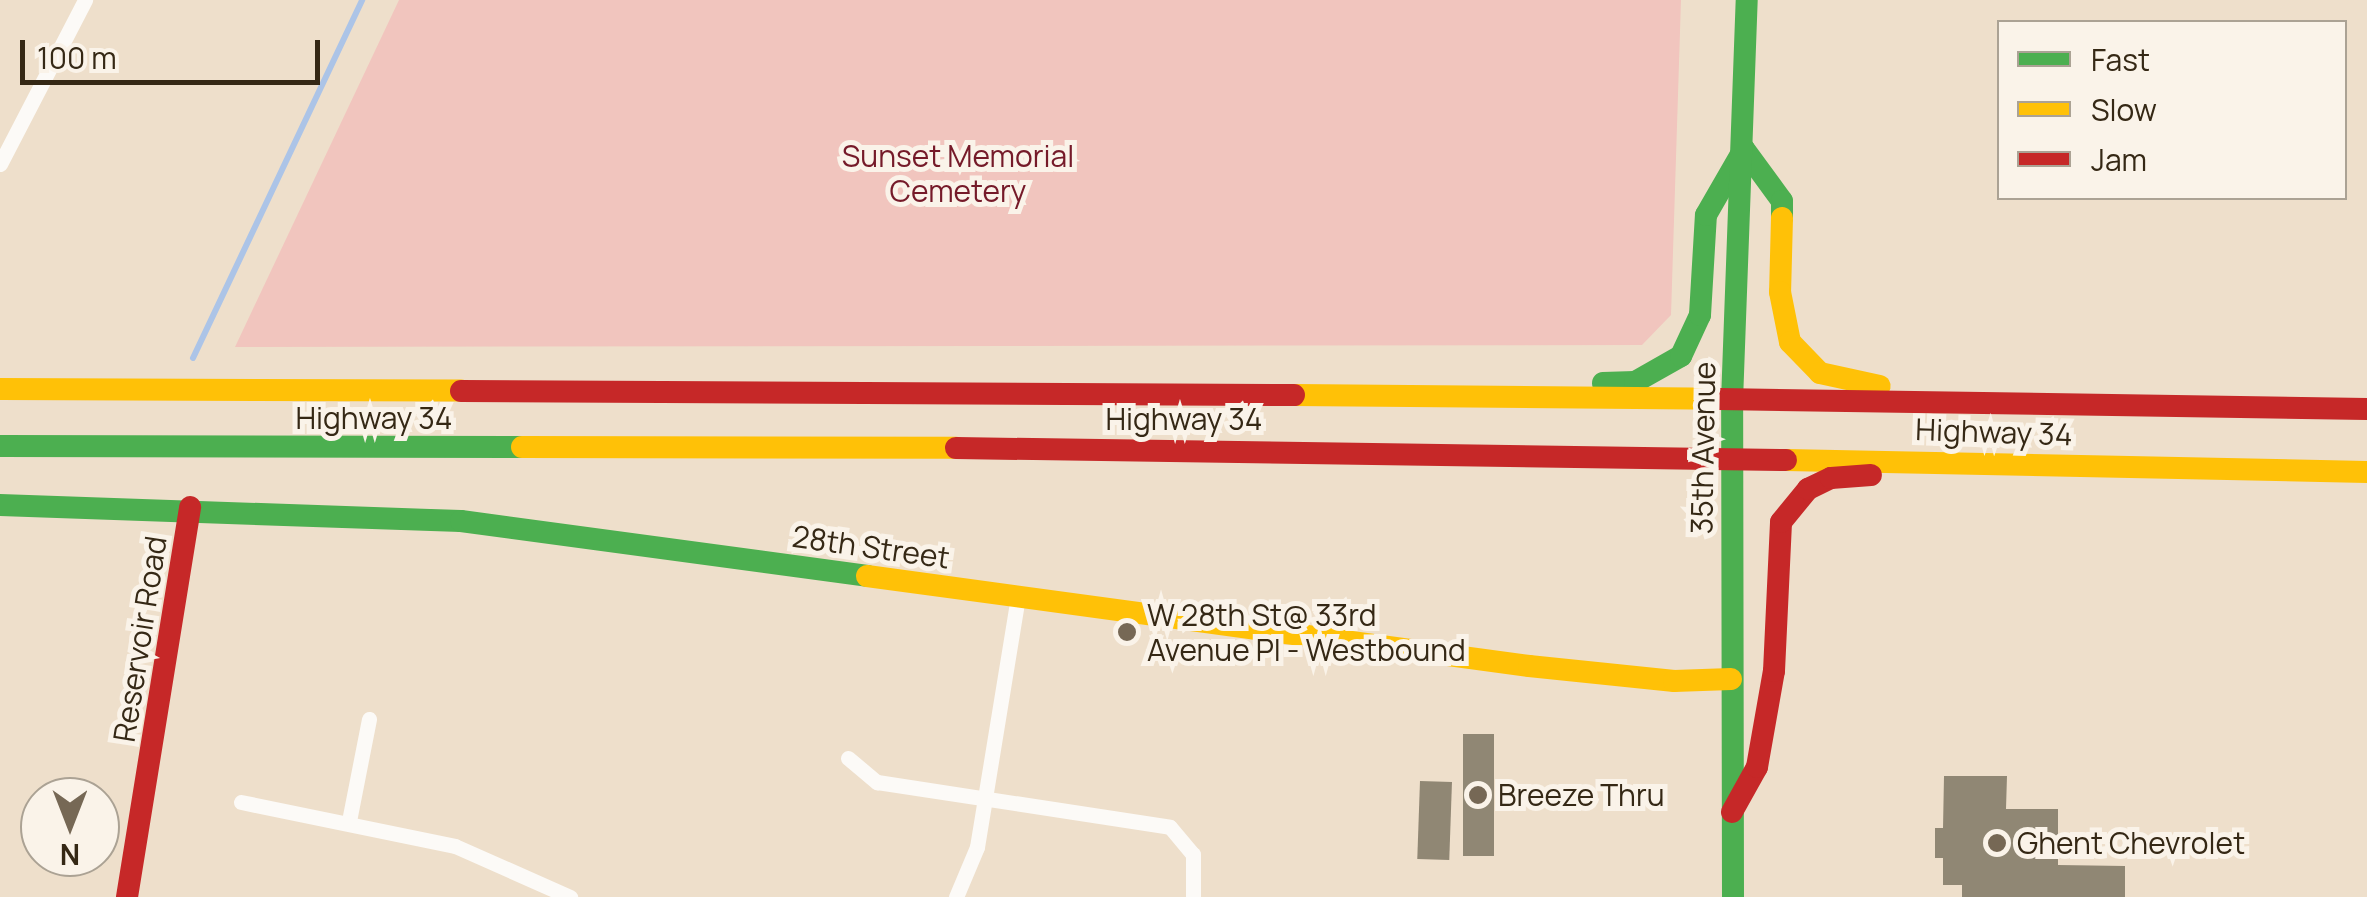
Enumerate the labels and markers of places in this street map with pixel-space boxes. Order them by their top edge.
place label: W 28th St@ 33rd Avenue Pl - Westbound [1147,597,1466,668]
marker: W 28th St@ 33rd Avenue Pl - Westbound [1116,621,1138,643]
place label: Breeze Thru [1498,777,1665,813]
marker: Breeze Thru [1467,784,1489,806]
place label: Ghent Chevrolet [2017,825,2245,861]
marker: Ghent Chevrolet [1986,832,2008,854]

